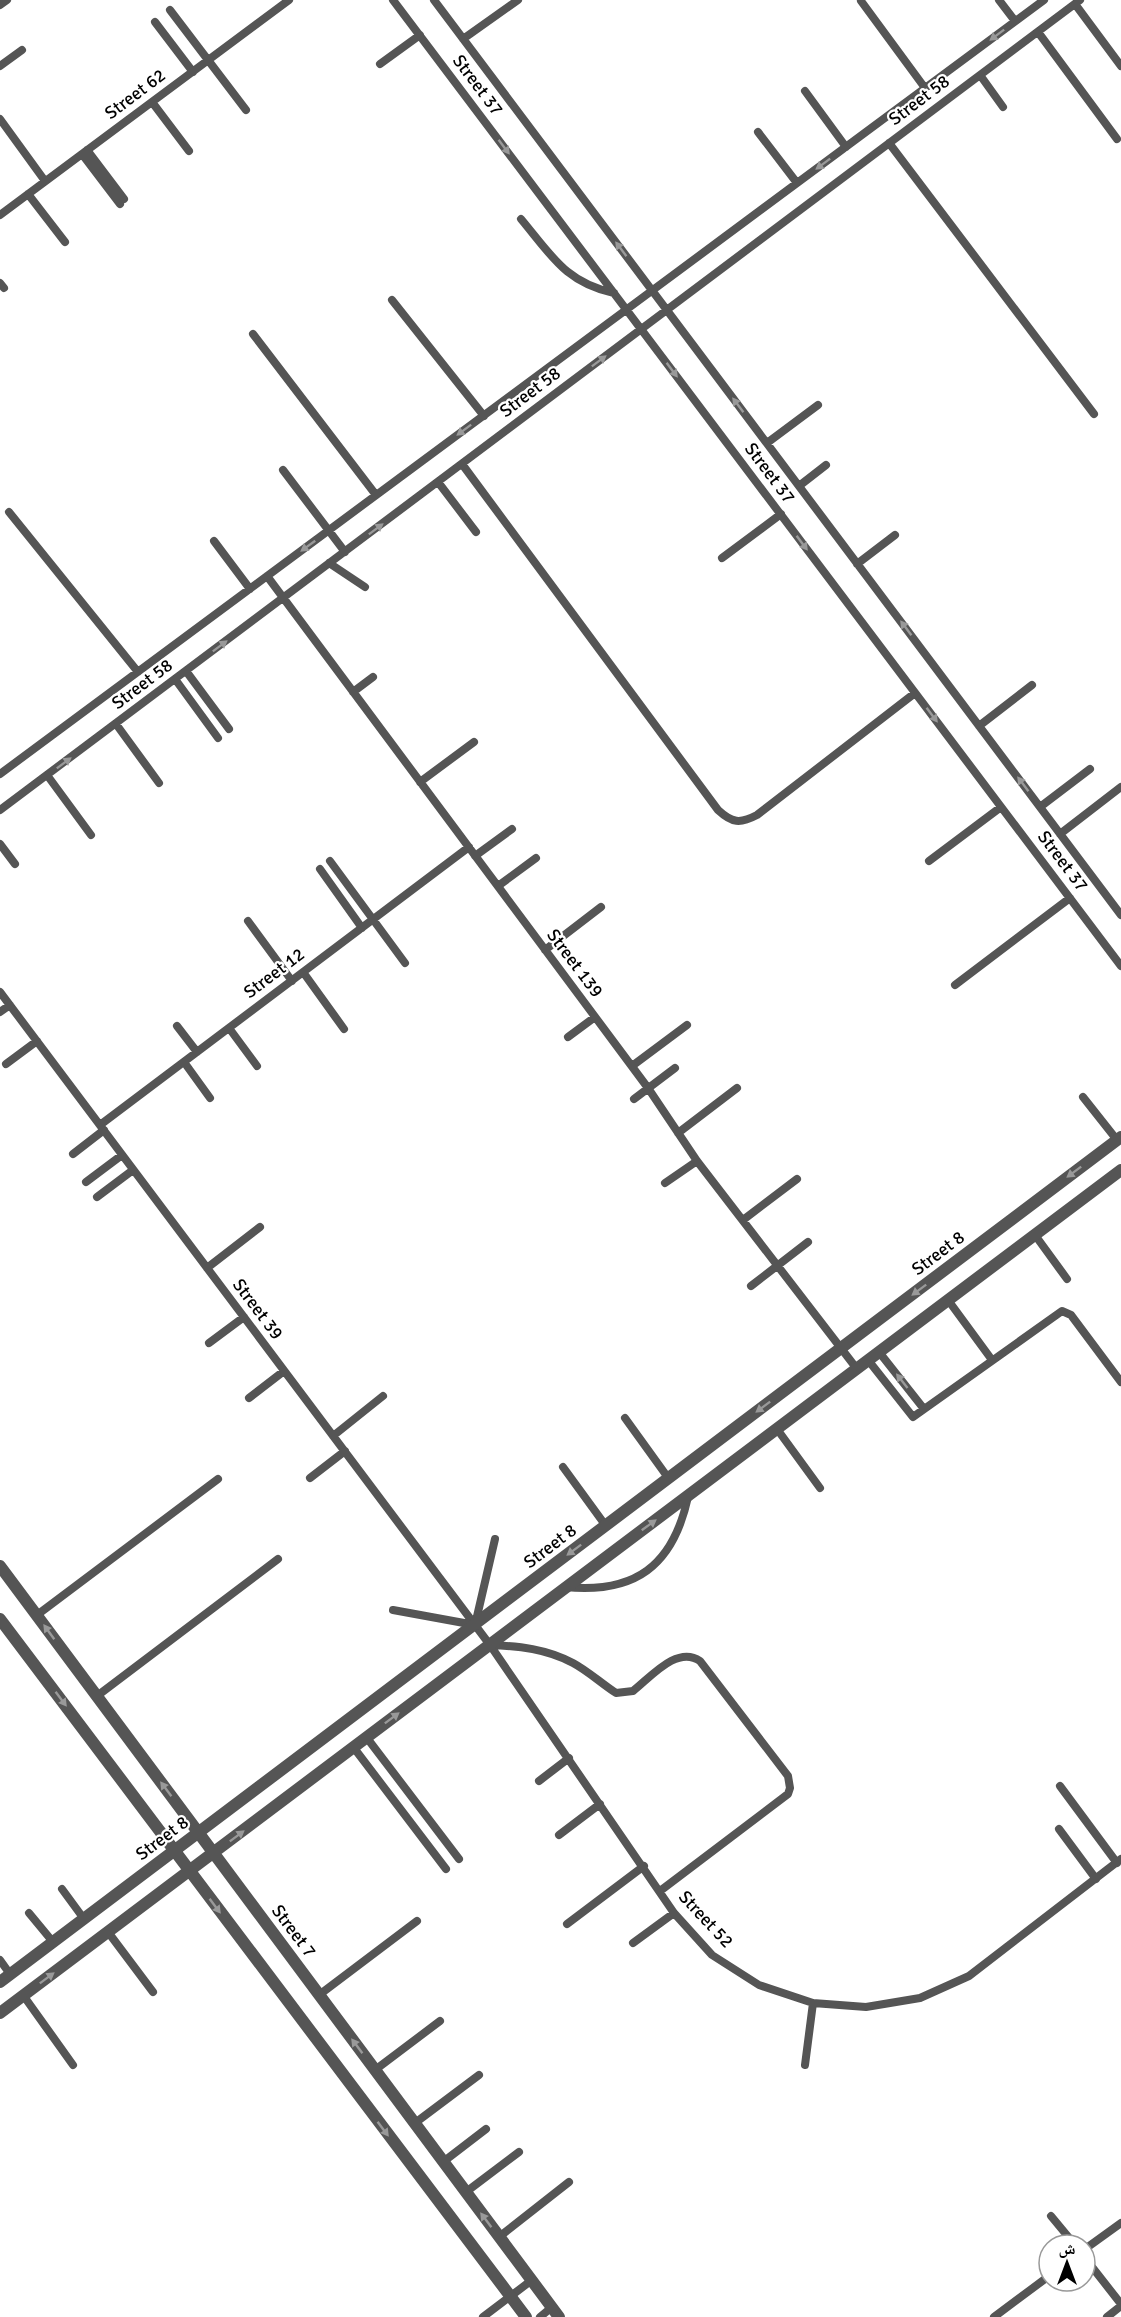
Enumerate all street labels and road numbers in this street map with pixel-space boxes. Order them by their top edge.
street label: Street 37 [448,50,508,120]
street label: Street 62 [100,64,170,124]
street label: Street 58 [884,70,954,130]
street label: Street 58 [495,362,565,422]
street label: Street 37 [740,438,800,508]
street label: Street 58 [107,654,177,714]
street label: Street 37 [1033,826,1093,896]
street label: Street 139 [542,924,608,1002]
street label: Street 12 [239,943,309,1003]
street label: Street 8 [907,1226,969,1280]
street label: Street 39 [228,1274,288,1344]
street label: Street 8 [519,1519,581,1573]
street label: Street 8 [131,1811,193,1865]
street label: Street 52 [674,1886,738,1952]
street label: Street 7 [267,1900,321,1962]

